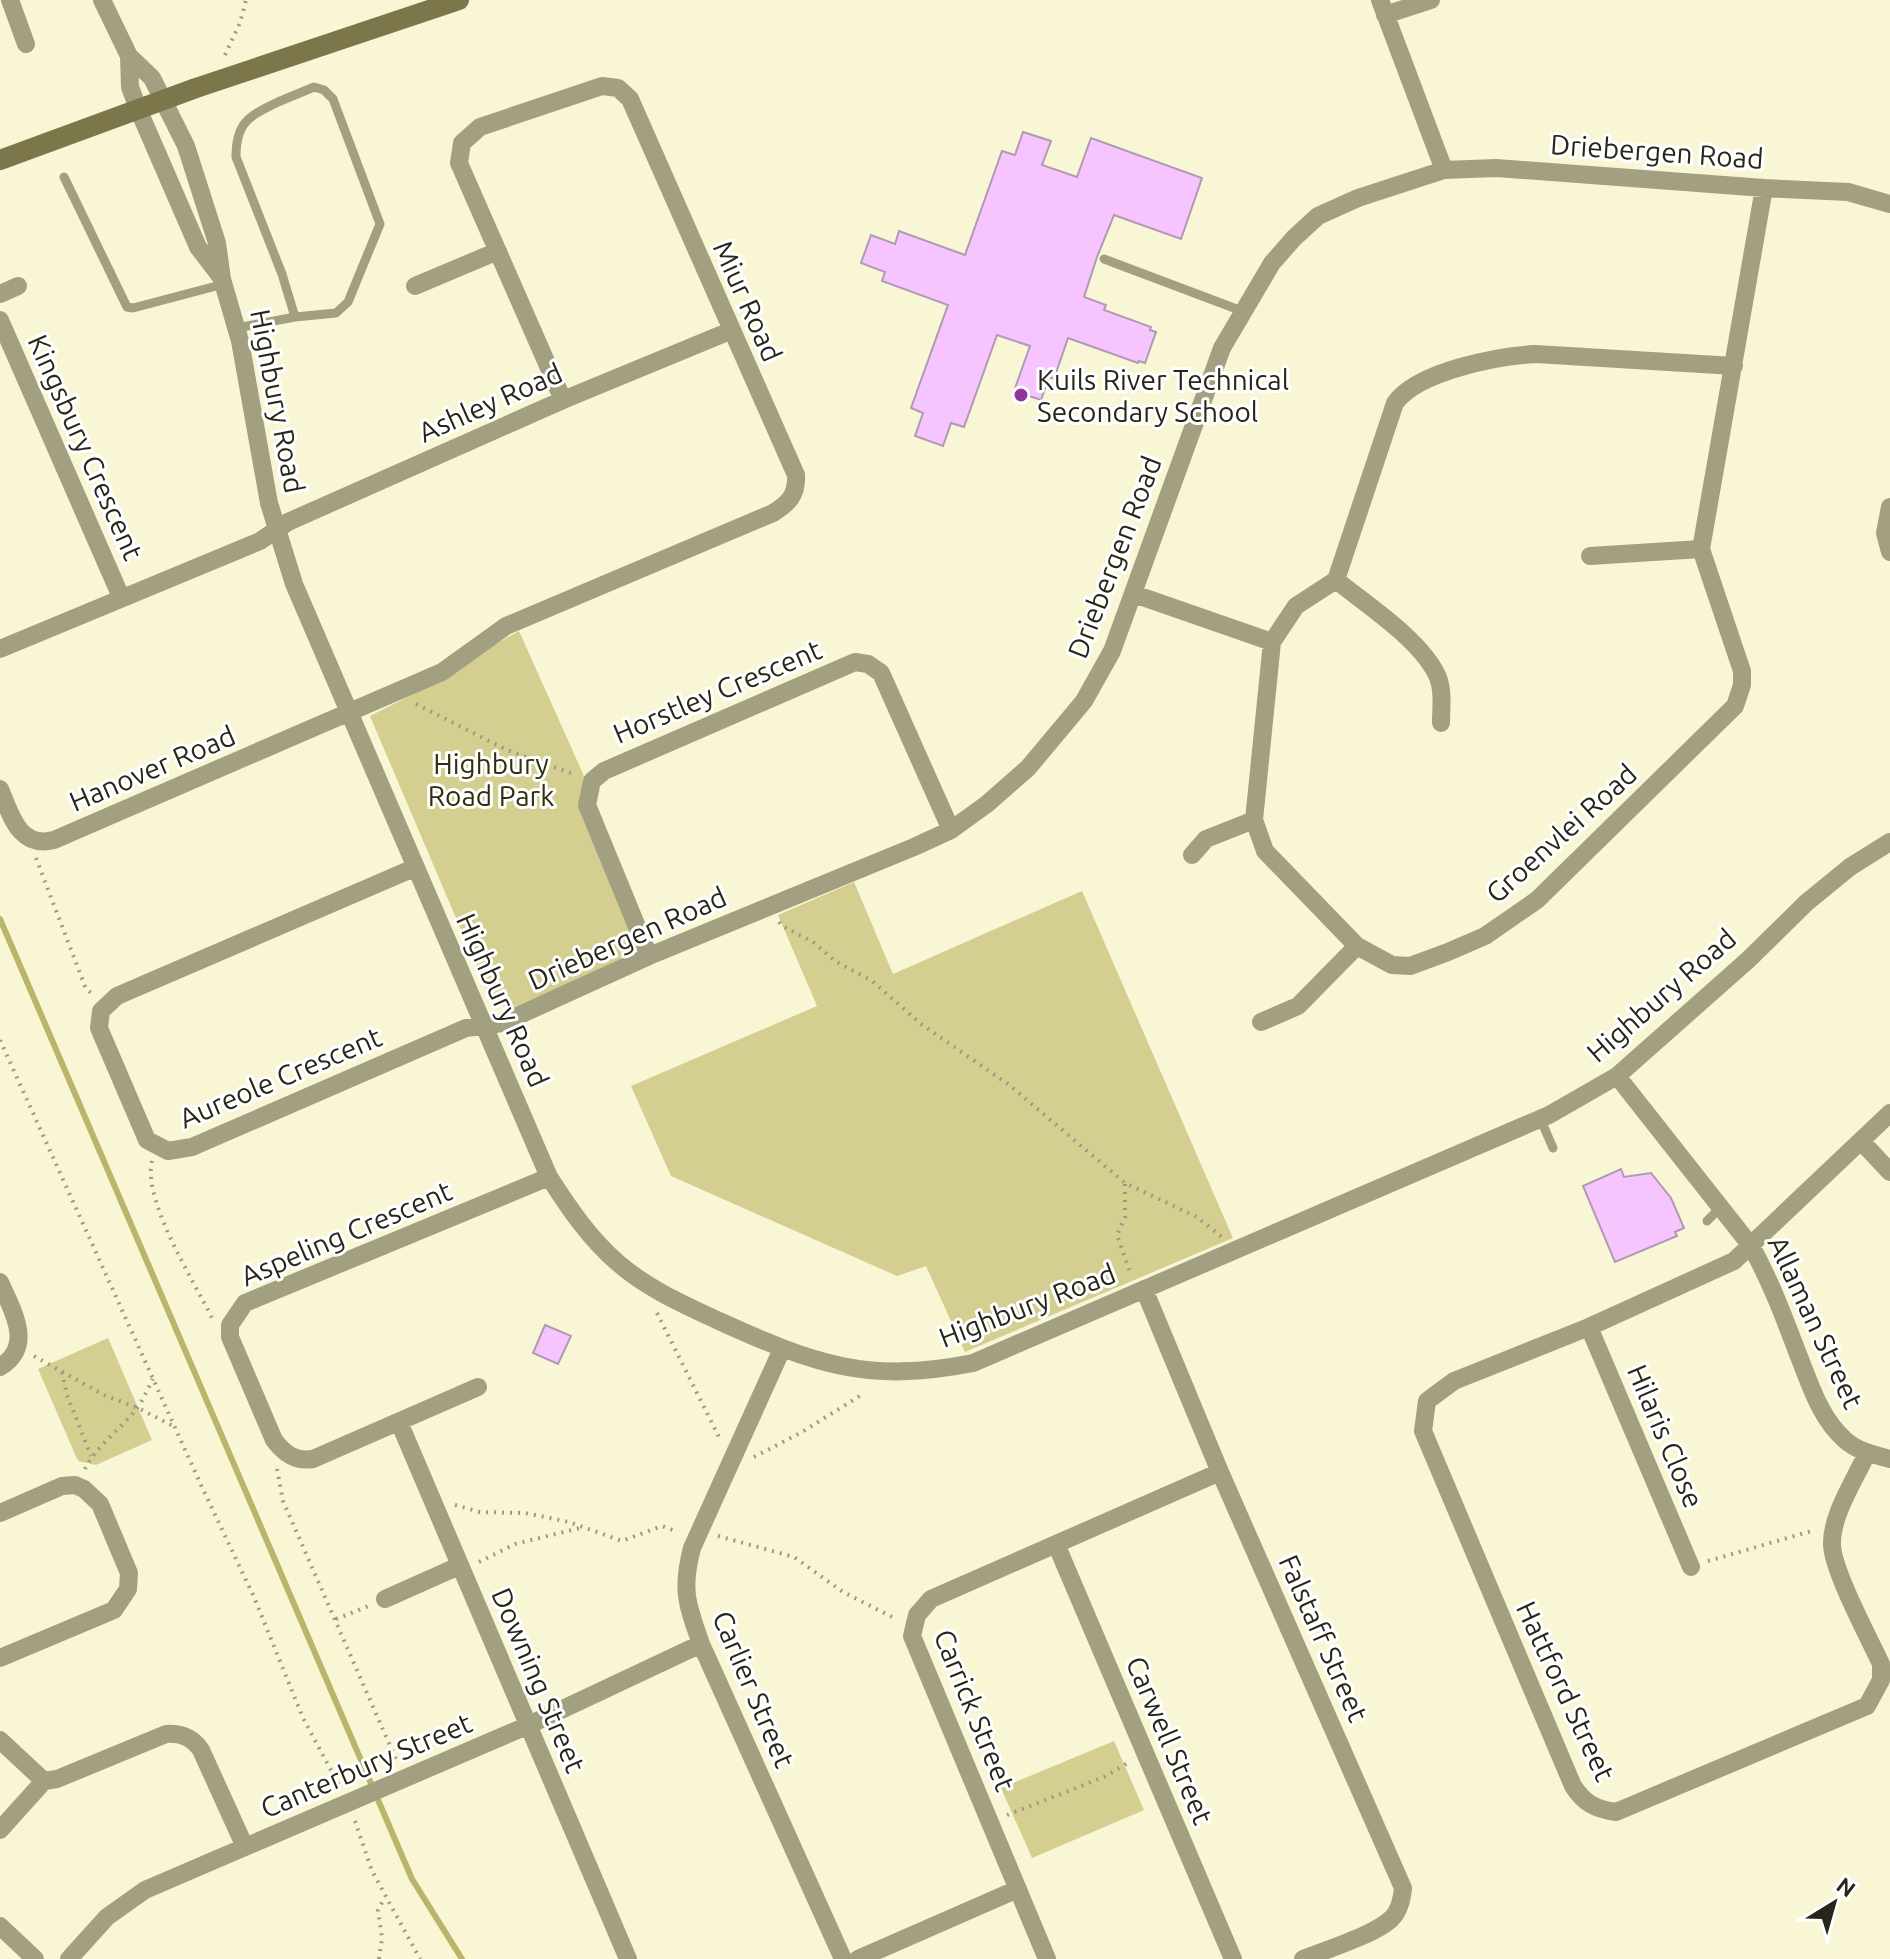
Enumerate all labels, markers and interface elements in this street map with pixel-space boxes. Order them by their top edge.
street label: Driebergen Road [1549,128,1765,174]
street label: Miur Road [708,236,788,366]
street label: Highbury Road [245,307,311,495]
street label: Kingsbury Crescent [22,330,150,564]
street label: Ashley Road [413,357,567,447]
place label: Kuils River Technical Secondary School [1037,364,1289,427]
marker: Kuils River Technical Secondary School [1012,386,1030,404]
street label: Driebergen Road [1061,452,1167,662]
street label: Horstley Crescent [608,633,826,749]
street label: Hanover Road [65,719,239,817]
park label: Highbury Road Park [428,748,554,811]
street label: Groenvlei Road [1480,758,1642,908]
street label: Driebergen Road [523,880,731,996]
street label: Highbury Road [451,909,555,1091]
street label: Highbury Road [1580,922,1742,1068]
street label: Aureole Crescent [174,1020,386,1134]
street label: Aspeling Crescent [236,1175,456,1291]
street label: Allaman Street [1763,1231,1869,1413]
street label: Highbury Road [934,1257,1120,1353]
street label: Hilaris Close [1622,1360,1710,1512]
street label: Falstaff Street [1273,1550,1375,1726]
street label: Downing Street [486,1583,592,1777]
street label: Hattford Street [1511,1596,1621,1786]
street label: Carlier Street [707,1606,801,1772]
street label: Carrick Street [929,1625,1021,1795]
street label: Carwell Street [1121,1651,1219,1829]
street label: Canterbury Street [256,1707,476,1823]
north arrow [1794,1863,1874,1943]
text: N [1832,1872,1860,1902]

